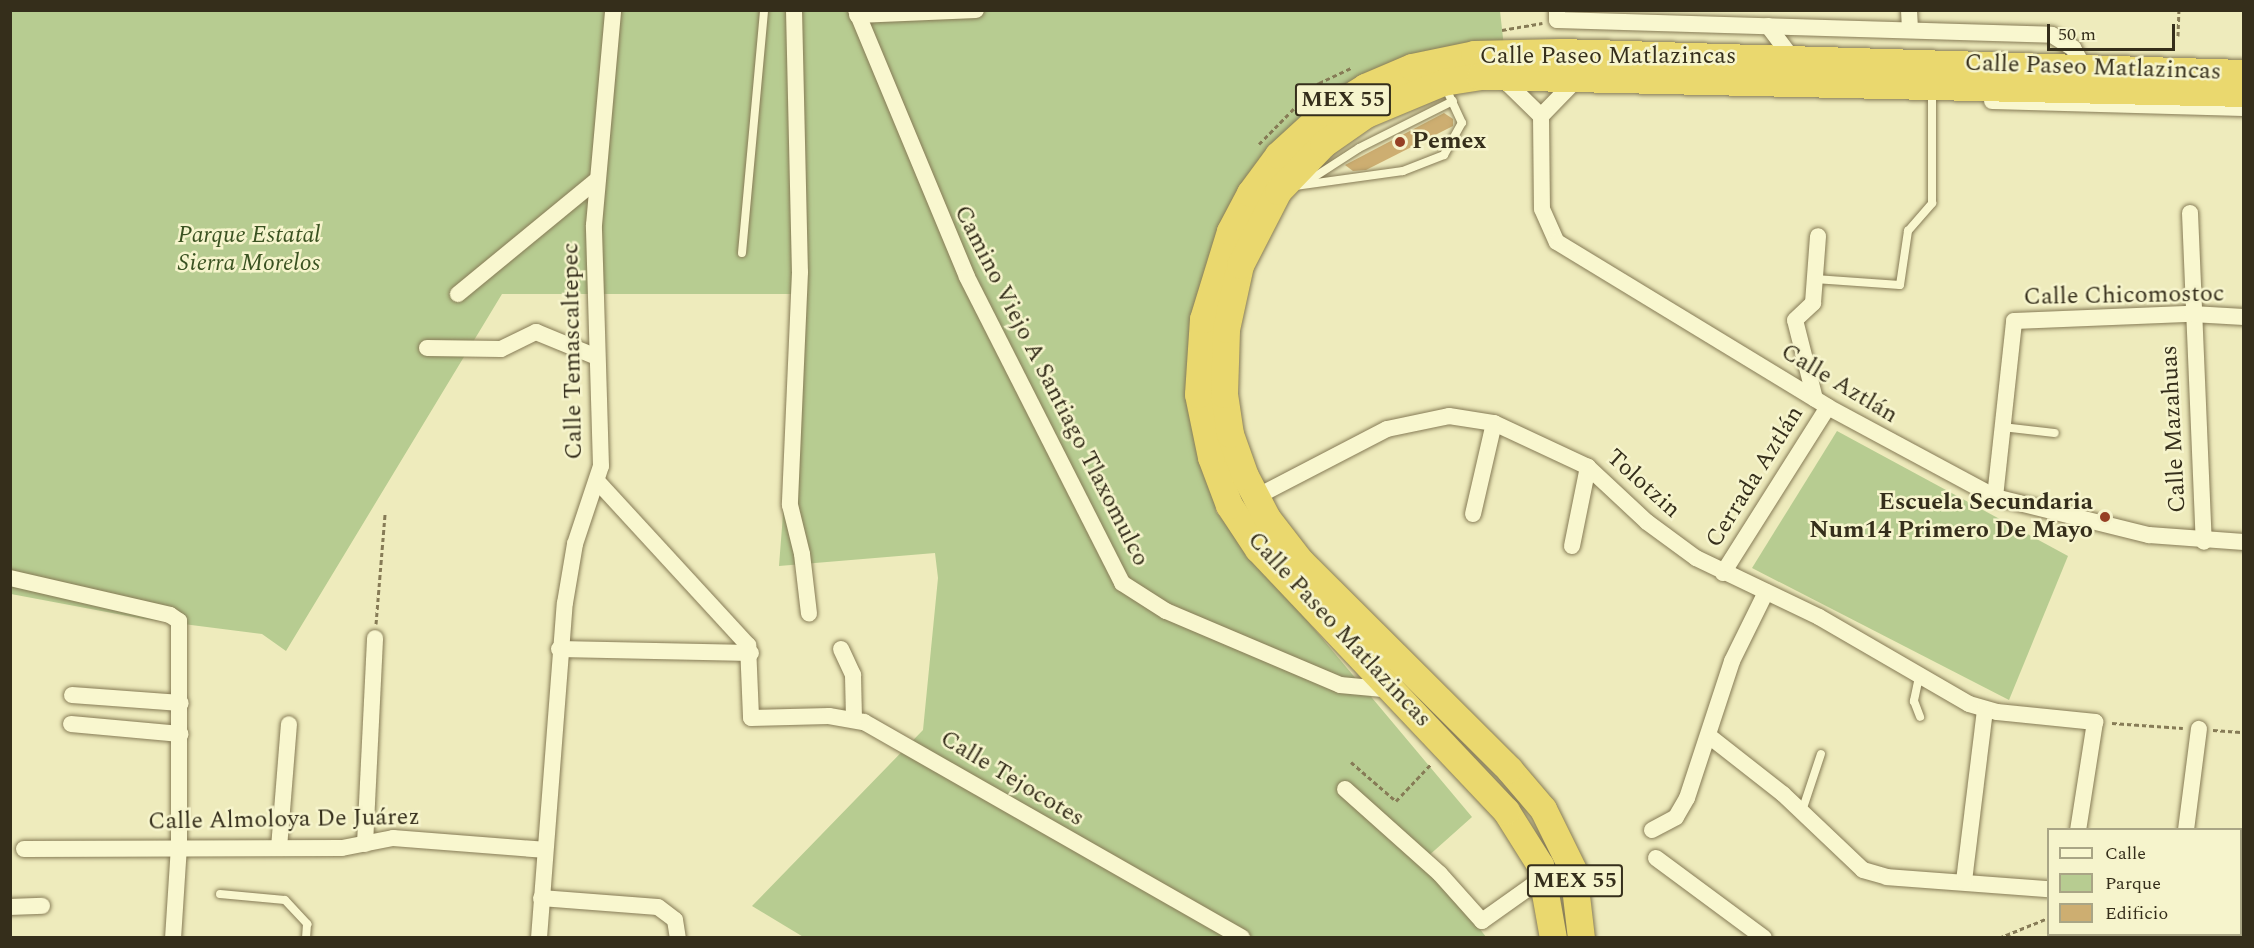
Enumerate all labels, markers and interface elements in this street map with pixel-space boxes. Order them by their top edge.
scale bar [2050,12,2178,50]
text: 50 m [2058,21,2096,48]
street label: Calle Paseo Matlazincas [1480,43,1736,71]
street label: Calle Paseo Matlazincas [1964,49,2222,87]
road number: MEX 55 [1294,81,1392,119]
place label: Pemex [1412,128,1486,156]
marker: Pemex [1393,135,1407,149]
street label: Camino Viejo A Santiago Tlaxomulco [947,201,1155,571]
park label: Parque Estatal Sierra Morelos [177,222,321,278]
street label: Calle Temascaltepec [557,242,589,460]
street label: Calle Chicomostoc [2023,280,2225,312]
street label: Calle Aztlán [1775,338,1903,430]
street label: Calle Mazahuas [2155,344,2193,514]
street label: Cerrada Aztlán [1700,401,1810,553]
street label: Tolotzin [1600,443,1686,525]
place label: Escuela Secundaria Num14 Primero De Mayo [1809,489,2093,545]
marker: Escuela Secundaria Num14 Primero De Mayo [2098,510,2112,524]
street label: Calle Paseo Matlazincas [1241,526,1437,734]
street label: Calle Tejocotes [935,725,1089,833]
street label: Calle Almoloya De Juárez [148,803,420,837]
legend [2047,828,2242,936]
text: Calle [2105,840,2146,867]
road number: MEX 55 [1526,862,1624,900]
text: Parque [2105,870,2161,897]
text: Edificio [2105,900,2168,927]

